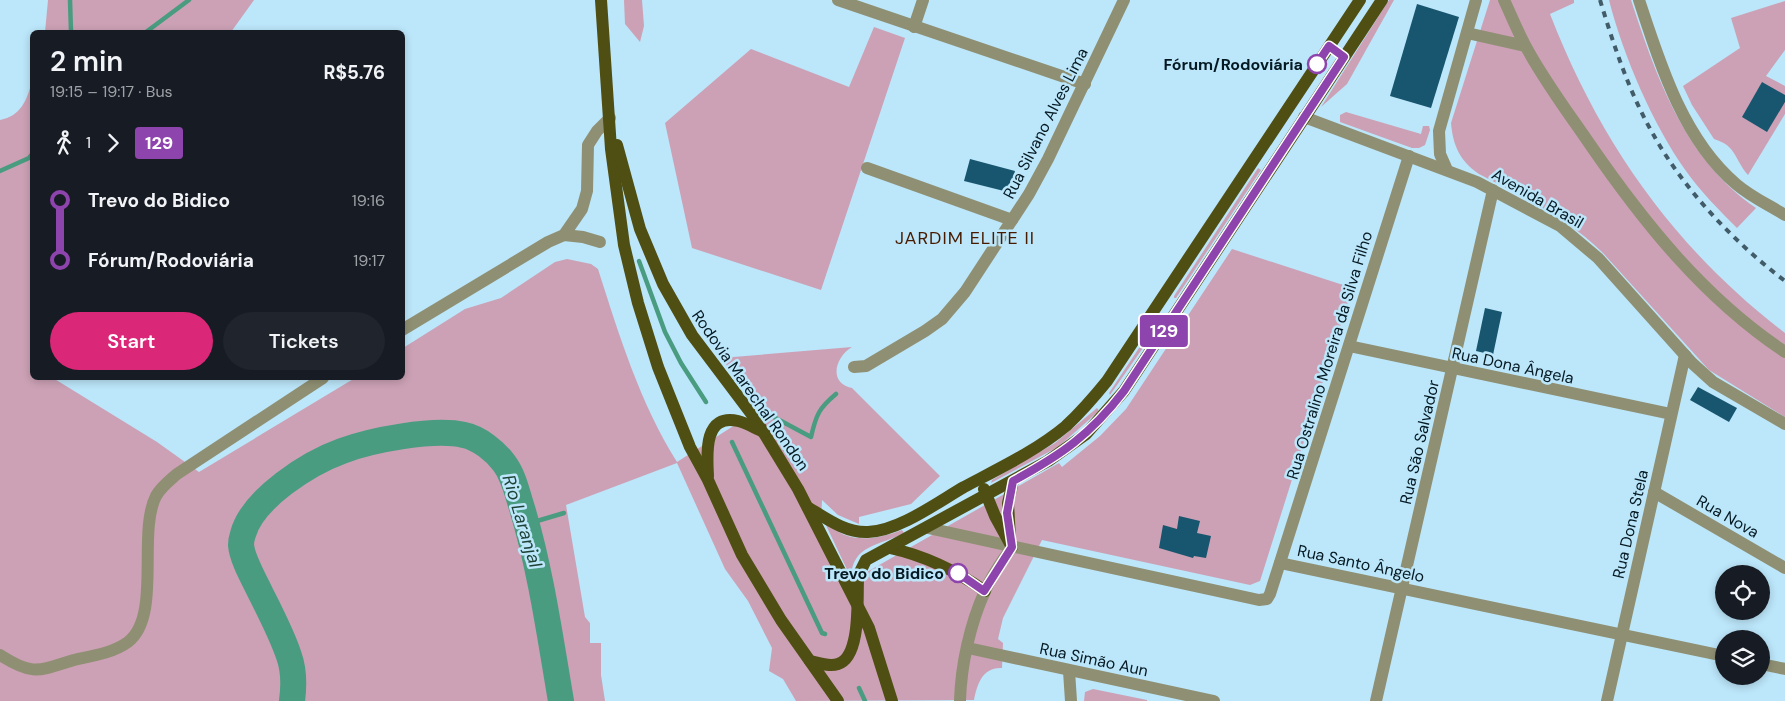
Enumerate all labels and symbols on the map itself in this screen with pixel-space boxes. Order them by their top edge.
street label: Rua Silvano Alves Lima [998,44,1093,202]
place label: Fórum/Rodoviária [1163,54,1303,75]
marker: Fórum/Rodoviária [1307,54,1327,74]
street label: Avenida Brasil [1488,164,1587,233]
district label: JARDIM ELITE II [895,226,1035,250]
street label: Rua Ostralino Moreira da Silva Filho [1282,228,1377,482]
street label: Rodovia Marechal Rondon [687,306,814,475]
line badge: 129 [1135,315,1193,347]
street label: Rua Dona Ângela [1450,342,1576,389]
street label: Rua São Salvador [1395,378,1444,506]
street label: Rua Dona Stela [1608,468,1653,581]
water label: Rio Laranjal [497,472,548,571]
street label: Rua Nova [1693,490,1763,543]
street label: Rua Santo Ângelo [1296,540,1426,587]
place label: Trevo do Bidico [824,563,944,584]
marker: Trevo do Bidico [948,563,968,583]
street label: Rua Simão Aun [1038,638,1150,681]

